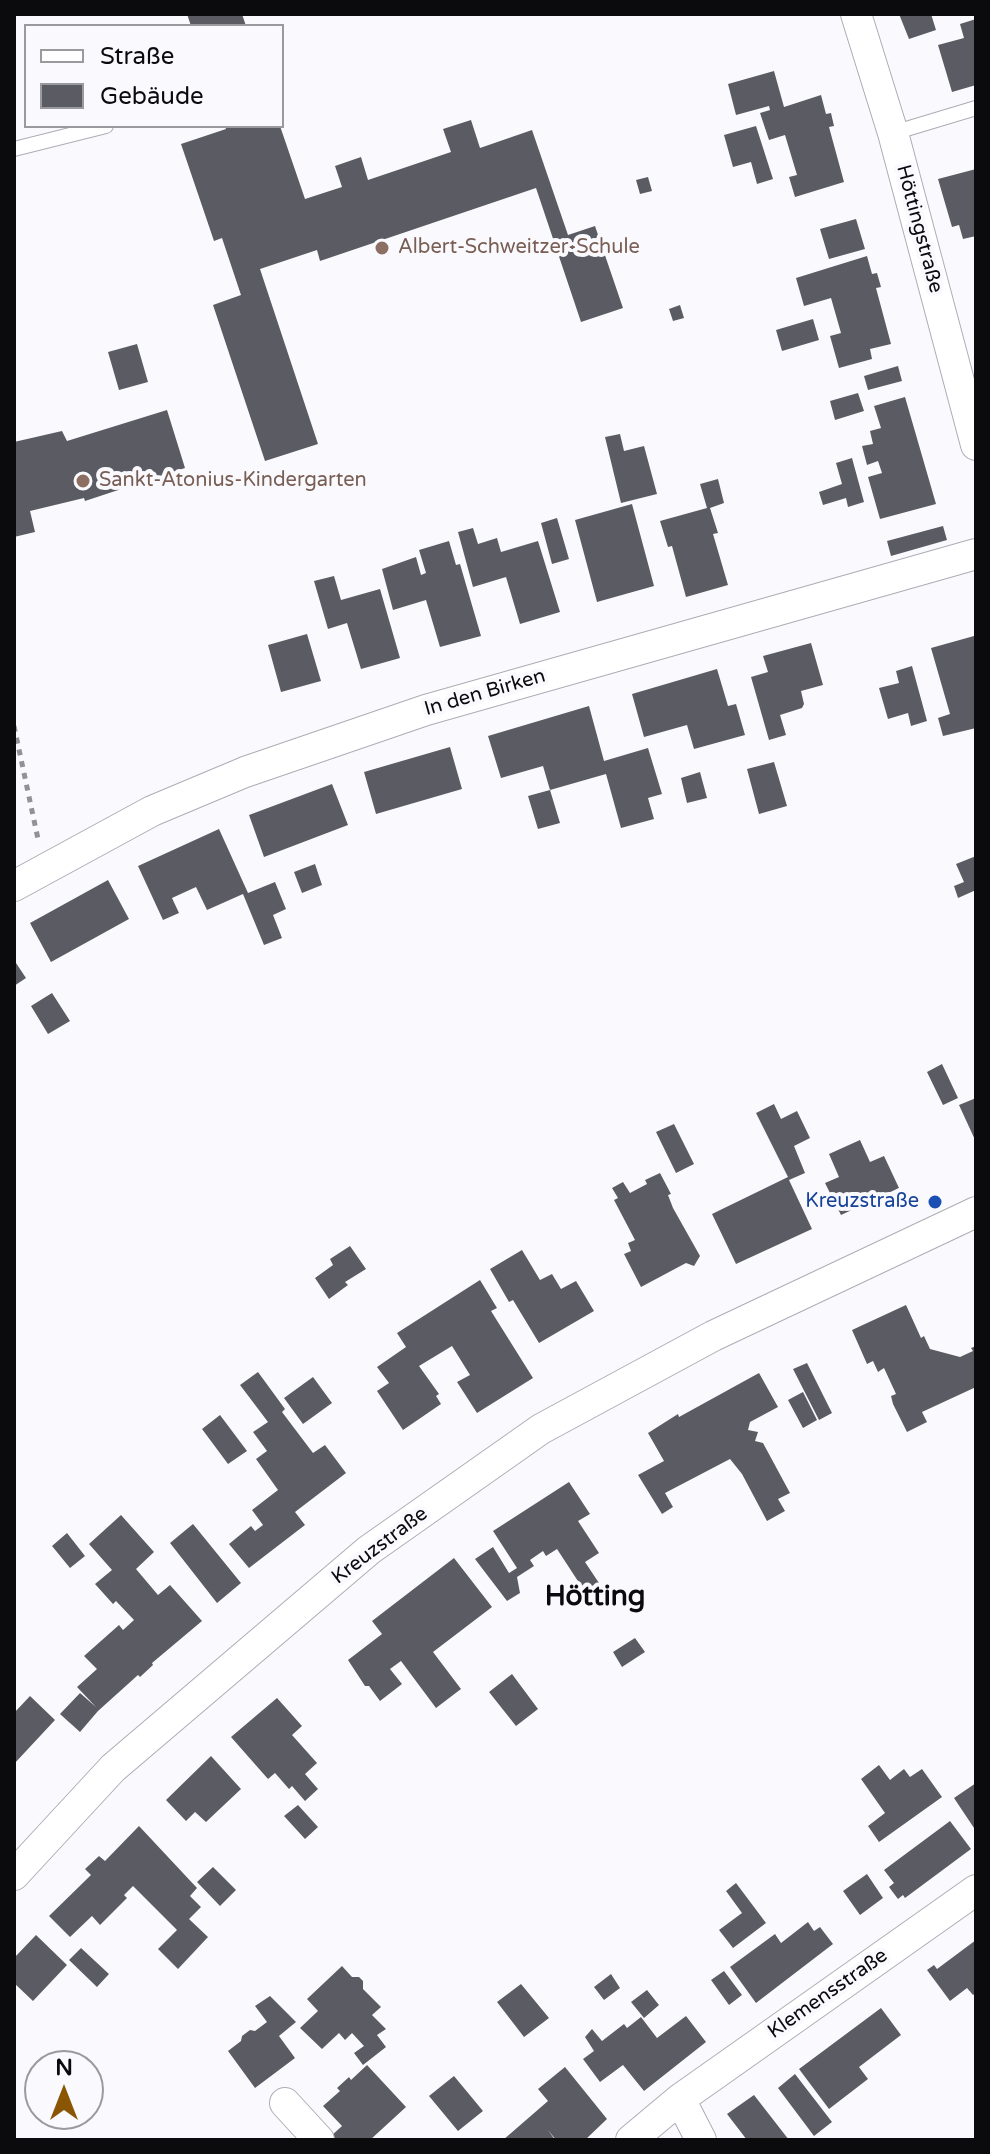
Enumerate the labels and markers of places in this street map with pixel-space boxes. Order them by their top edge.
place label: Albert-Schweitzer-Schule [398,236,640,260]
marker: Albert-Schweitzer-Schule [373,239,391,257]
place label: Sankt-Atonius-Kindergarten [99,469,367,493]
marker: Sankt-Atonius-Kindergarten [74,472,92,490]
place label: Kreuzstraße [805,1190,919,1214]
marker: Kreuzstraße [926,1193,944,1211]

